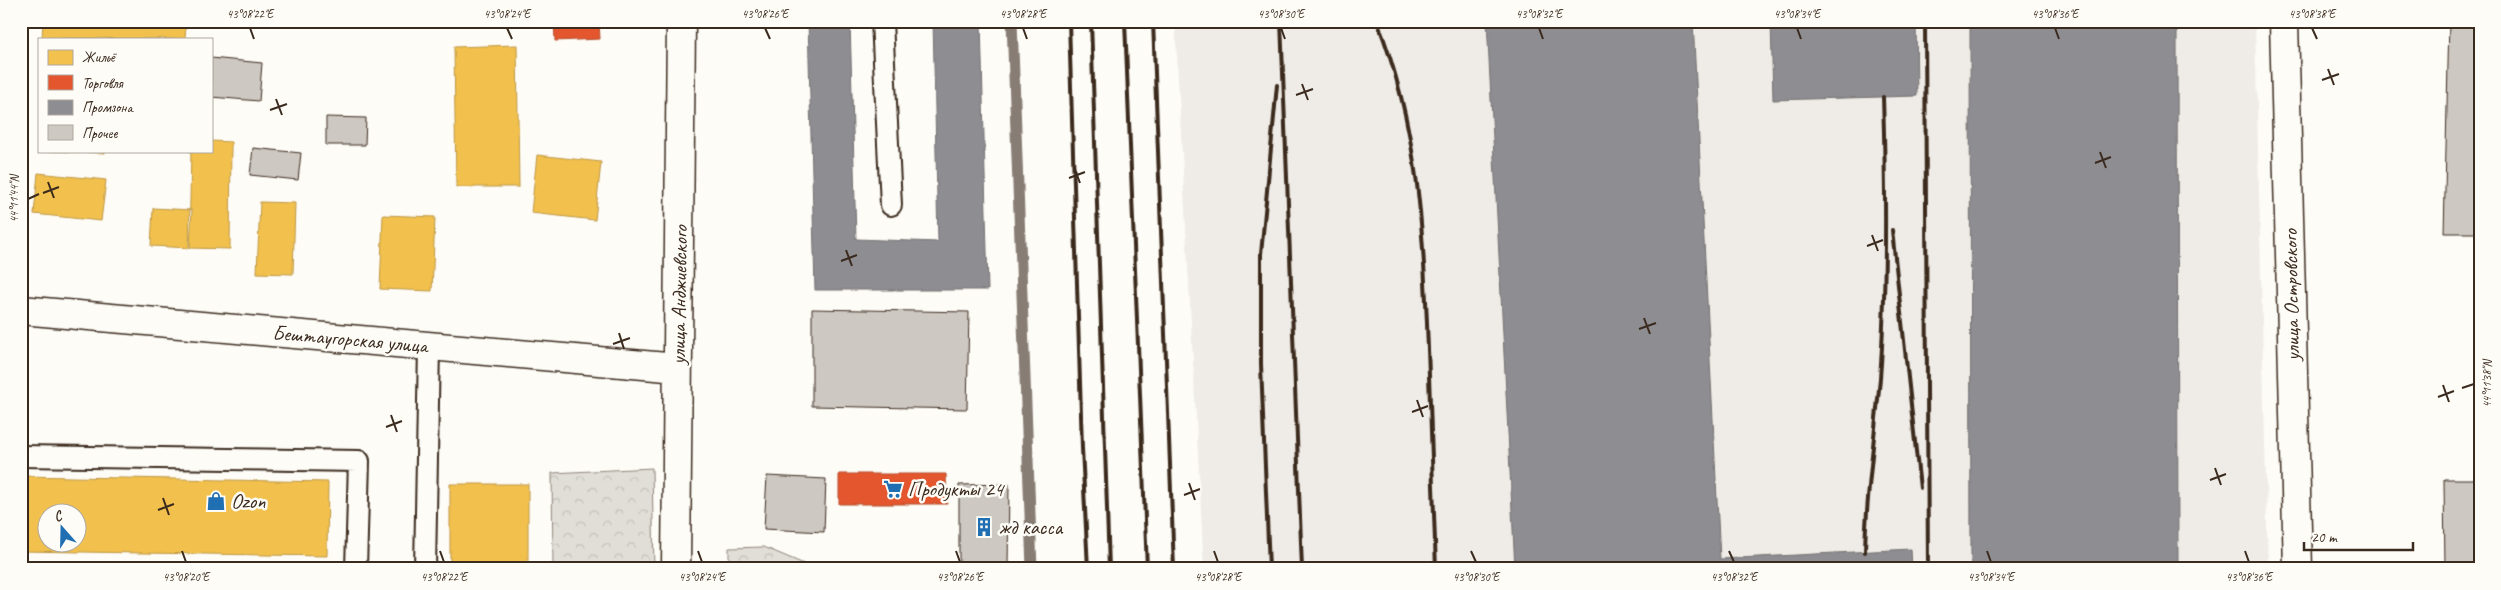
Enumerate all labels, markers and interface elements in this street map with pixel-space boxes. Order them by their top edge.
text: 43°08'22"E [227,6,275,22]
text: 43°08'24"E [484,6,532,22]
text: 43°08'26"E [742,6,790,22]
text: 43°08'28"E [1000,6,1048,22]
text: 43°08'30"E [1258,6,1306,22]
text: 43°08'32"E [1516,6,1564,22]
text: 43°08'34"E [1774,6,1822,22]
text: 43°08'36"E [2032,6,2080,22]
text: 43°08'38"E [2289,6,2337,22]
legend [38,38,212,152]
text: Жильё [82,48,117,67]
text: Торговля [82,74,125,93]
text: Промзона [82,98,134,117]
text: Прочее [82,124,118,143]
text: 44°11'44"N [6,174,22,223]
street label: улица Анджиевского [665,224,693,367]
street label: улица Островского [2277,227,2305,363]
street label: Бештаугорская улица [272,319,431,359]
text: 44°11'38"N [2479,359,2495,408]
place label: Продукты 24 [908,476,1006,502]
supermarket icon: Продукты 24 [882,478,904,500]
place label: Ozon [231,488,266,514]
shop icon: Ozon [205,490,227,512]
north arrow [38,502,88,552]
text: С [52,506,66,525]
place label: жд касса [999,514,1064,540]
building icon: жд касса [973,516,995,538]
scale bar [2304,520,2412,552]
text: 20 m [2311,528,2338,547]
text: 43°08'20"E [163,569,211,585]
text: 43°08'22"E [421,569,469,585]
text: 43°08'24"E [679,569,727,585]
text: 43°08'26"E [937,569,985,585]
text: 43°08'28"E [1195,569,1243,585]
text: 43°08'30"E [1453,569,1501,585]
text: 43°08'32"E [1711,569,1759,585]
text: 43°08'34"E [1968,569,2016,585]
text: 43°08'36"E [2226,569,2274,585]

